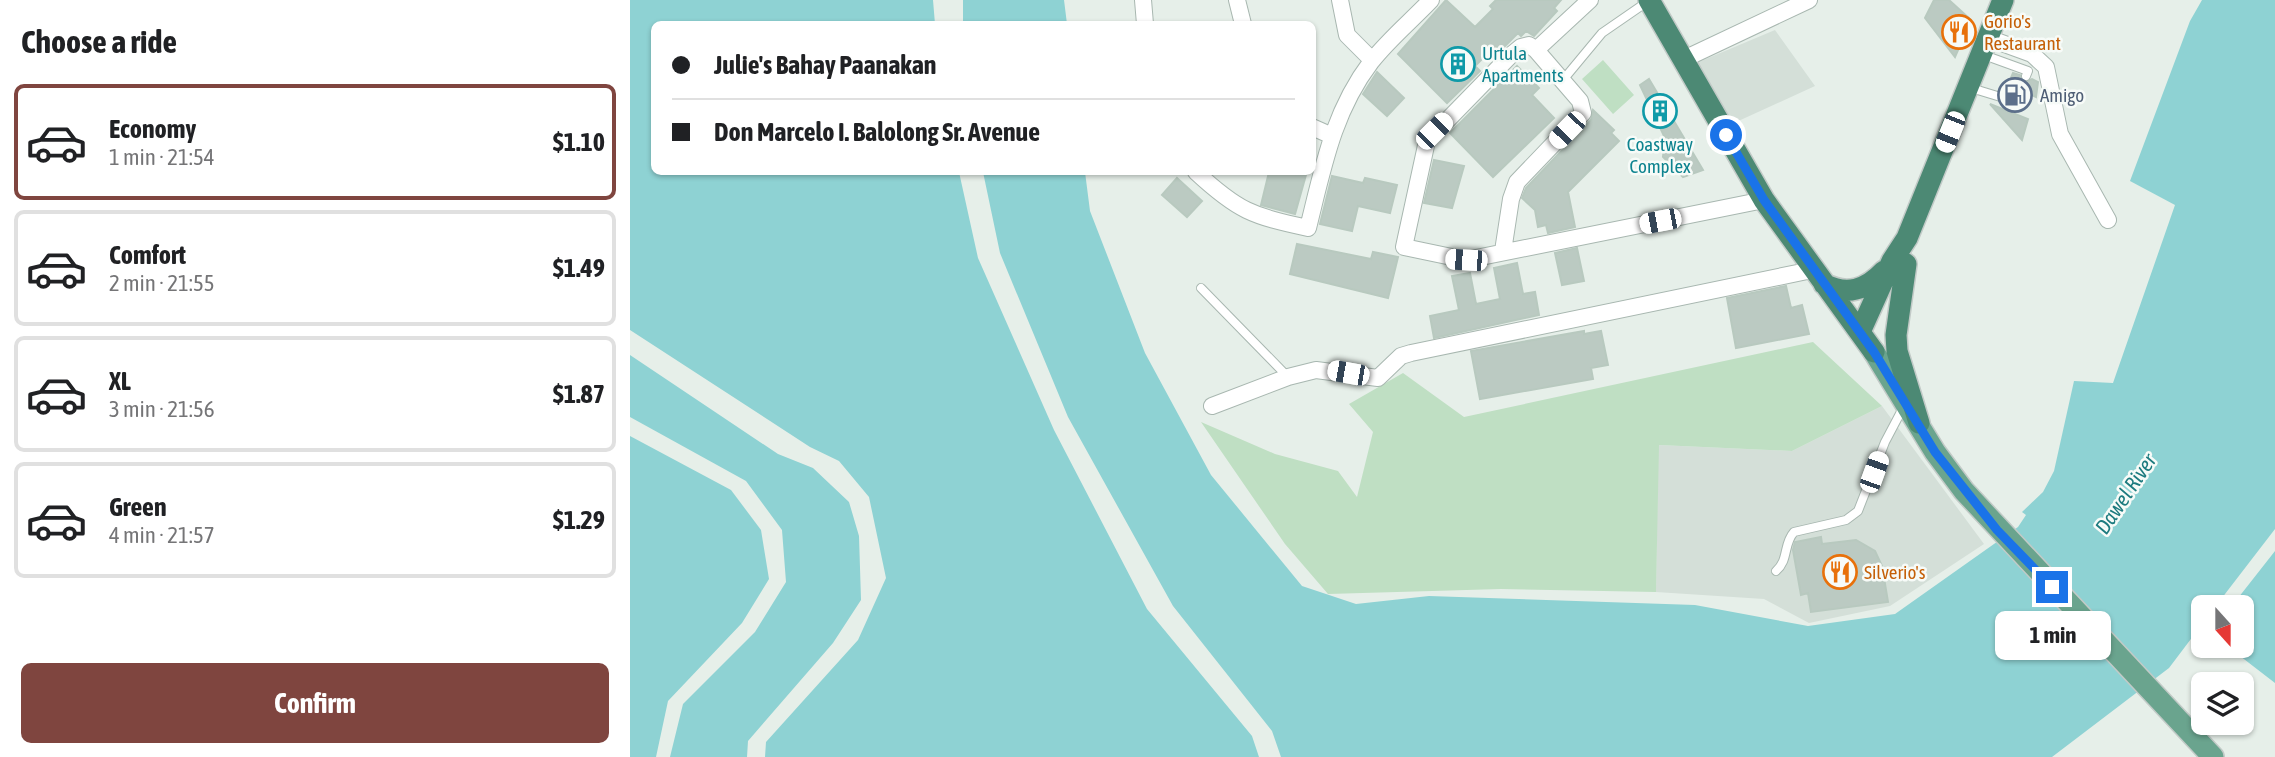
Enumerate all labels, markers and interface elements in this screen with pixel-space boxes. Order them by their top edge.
place label: Gorio's Restaurant [1984,10,2061,54]
restaurant icon: Gorio's Restaurant [1940,13,1978,51]
text: Choose a ride [21,23,177,60]
place label: Urtula Apartments [1482,42,1564,86]
building icon: Urtula Apartments [1439,45,1477,83]
text: Julie's Bahay Paanakan [714,50,936,80]
fuel station icon: Amigo [1996,76,2034,114]
place label: Amigo [2040,84,2084,106]
building icon: Coastway Complex [1641,92,1679,130]
car [1545,108,1590,152]
car [1412,109,1457,153]
car [1933,109,1968,155]
icon: car [25,111,88,174]
text: Economy [109,114,196,144]
text: Don Marcelo I. Balolong Sr. Avenue [714,117,1040,147]
route start [1710,119,1742,151]
text: $1.10 [553,127,605,157]
place label: Coastway Complex [1627,133,1693,177]
text: 1 min · 21:54 [109,144,215,170]
car [1638,207,1683,235]
icon: car [25,237,88,300]
text: Comfort [109,240,186,270]
car [1445,248,1488,272]
text: $1.49 [553,253,605,283]
text: 2 min · 21:55 [109,270,215,296]
car [1326,359,1371,387]
icon: car [25,363,88,426]
text: XL [109,366,131,396]
text: $1.87 [553,379,605,409]
text: 3 min · 21:56 [109,396,215,422]
water label: Dawel River [2090,448,2161,538]
car [1857,449,1892,495]
icon: car [25,489,88,552]
text: Green [109,492,167,522]
text: $1.29 [553,505,605,535]
text: 4 min · 21:57 [109,522,215,548]
restaurant icon: Silverio's [1821,553,1859,591]
place label: Silverio's [1864,561,1926,583]
route end [2036,571,2068,603]
north arrow [2191,595,2254,658]
map controls [2191,595,2254,735]
callout: 1 min [1994,612,2110,660]
text: 1 min [2030,622,2076,648]
button: Confirm [21,663,609,743]
button: layers [2191,672,2254,735]

